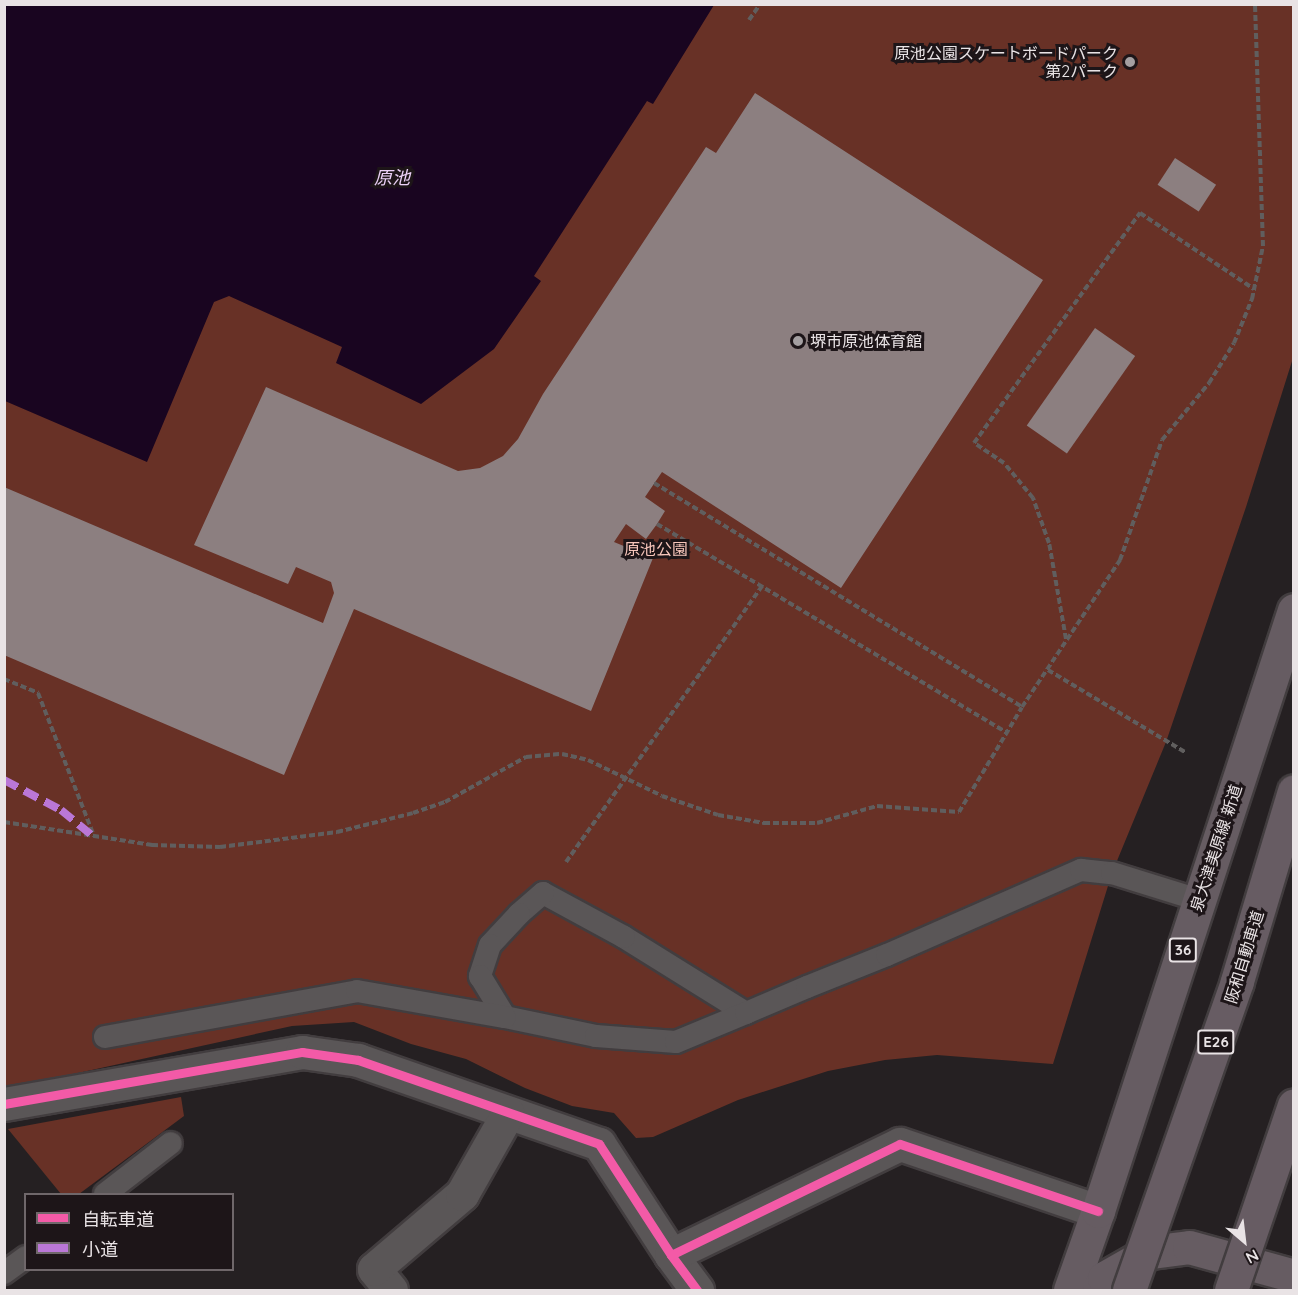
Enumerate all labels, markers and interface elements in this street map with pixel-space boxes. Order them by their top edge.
place label: 原池公園スケートボードパーク 第2パーク [894,43,1118,81]
marker: 原池公園スケートボードパーク 第2パーク [1123,55,1137,69]
water label: 原池 [374,167,410,189]
place label: 堺市原池体育館 [810,331,922,351]
marker: 堺市原池体育館 [791,334,805,348]
park label: 原池公園 [624,539,688,559]
street label: 泉大津美原線 新道 [1186,782,1246,914]
street label: 阪和自動車道 [1221,908,1267,1006]
road number: 36 [1168,938,1198,962]
road number: E26 [1196,1030,1236,1054]
legend [24,1193,234,1271]
text: 自転車道 [82,1208,154,1231]
north arrow [1214,1211,1274,1271]
text: 小道 [82,1238,118,1261]
text: N [1243,1245,1262,1268]

